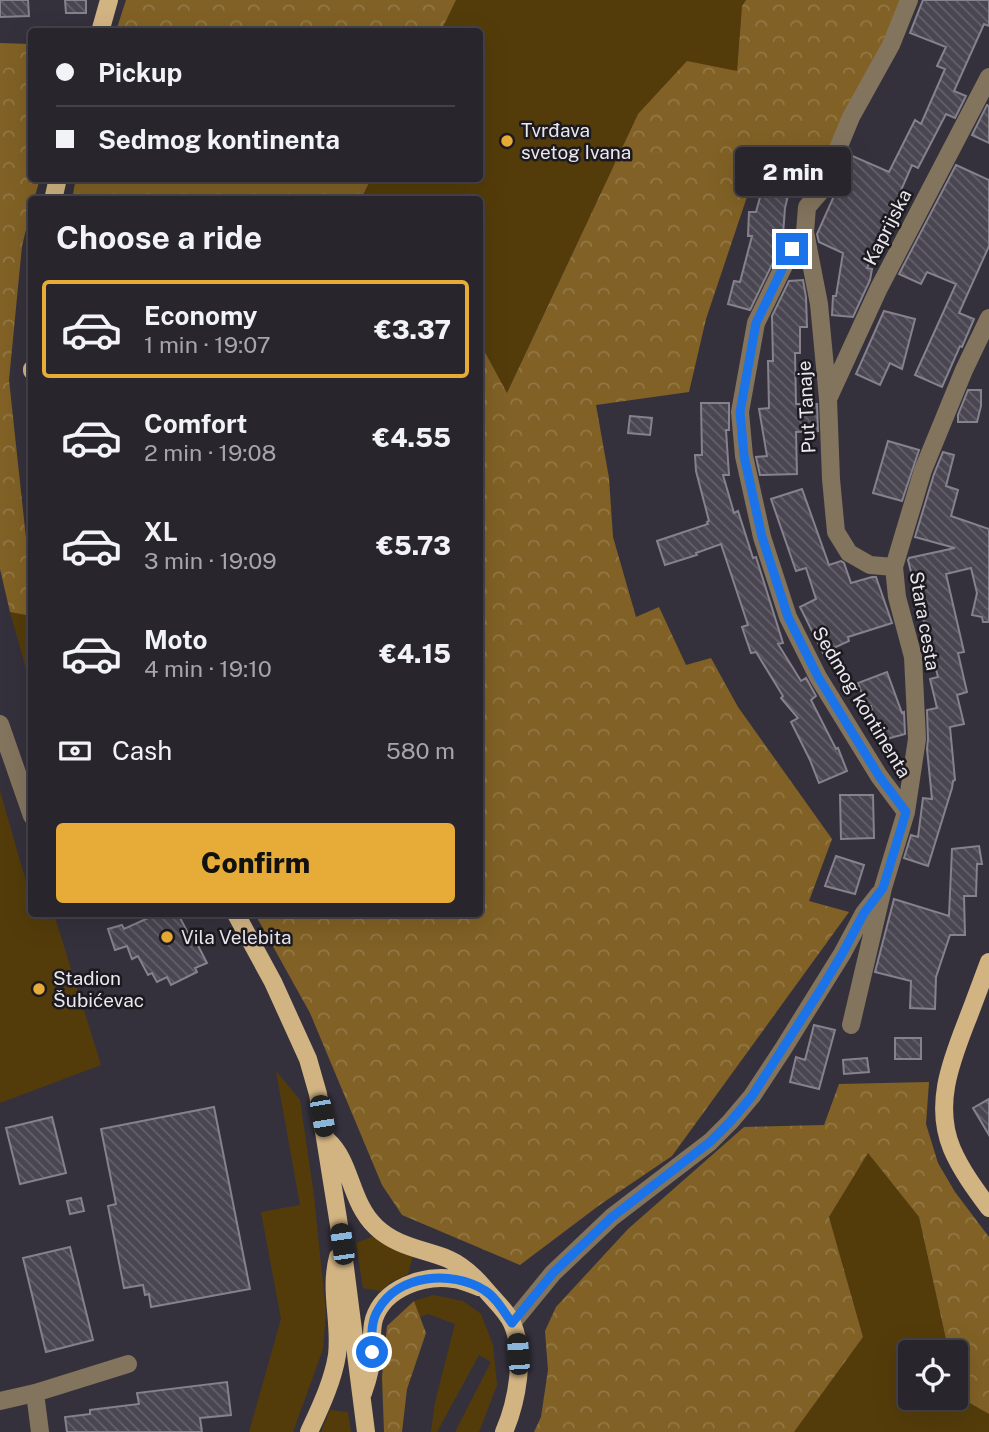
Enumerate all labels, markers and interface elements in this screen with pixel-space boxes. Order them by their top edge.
text: Pickup [98,57,182,88]
place label: Tvrđava svetog Ivana [521,119,631,163]
text: Sedmog kontinenta [98,124,340,155]
marker: Tvrđava svetog Ivana [499,133,515,149]
callout: 2 min [734,148,850,196]
text: 2 min [762,158,824,185]
street label: Kaprijska [859,185,915,269]
text: Choose a ride [56,219,262,256]
route end [776,233,808,265]
icon: car [60,298,123,361]
text: Economy [144,300,257,331]
text: €3.37 [374,314,451,345]
text: 1 min · 19:07 [144,331,271,358]
street label: Put Tanaje [793,360,819,454]
icon: car [60,406,123,469]
text: Comfort [144,408,247,439]
text: €4.55 [373,422,451,453]
text: 2 min · 19:08 [144,439,276,466]
icon: car [60,514,123,577]
text: XL [144,516,178,547]
text: €5.73 [376,530,451,561]
text: 3 min · 19:09 [144,547,277,574]
street label: Stara cesta [905,570,945,672]
icon: car [60,622,123,685]
street label: Sedmog kontinenta [808,622,916,782]
text: Moto [144,624,207,655]
text: €4.15 [379,638,451,669]
text: 4 min · 19:10 [144,655,272,682]
icon: cash [56,732,94,770]
text: Cash [112,735,172,766]
text: 580 m [386,737,455,764]
button: Confirm [56,823,455,903]
place label: Vila Velebita [181,926,292,948]
marker: Vila Velebita [159,929,175,945]
place label: Stadion Šubićevac [53,967,144,1011]
marker: Stadion Šubićevac [31,981,47,997]
car [309,1093,336,1139]
car [329,1222,356,1266]
car [507,1332,530,1376]
route start [356,1336,388,1368]
map controls [898,1340,968,1410]
button: locate [898,1340,968,1410]

